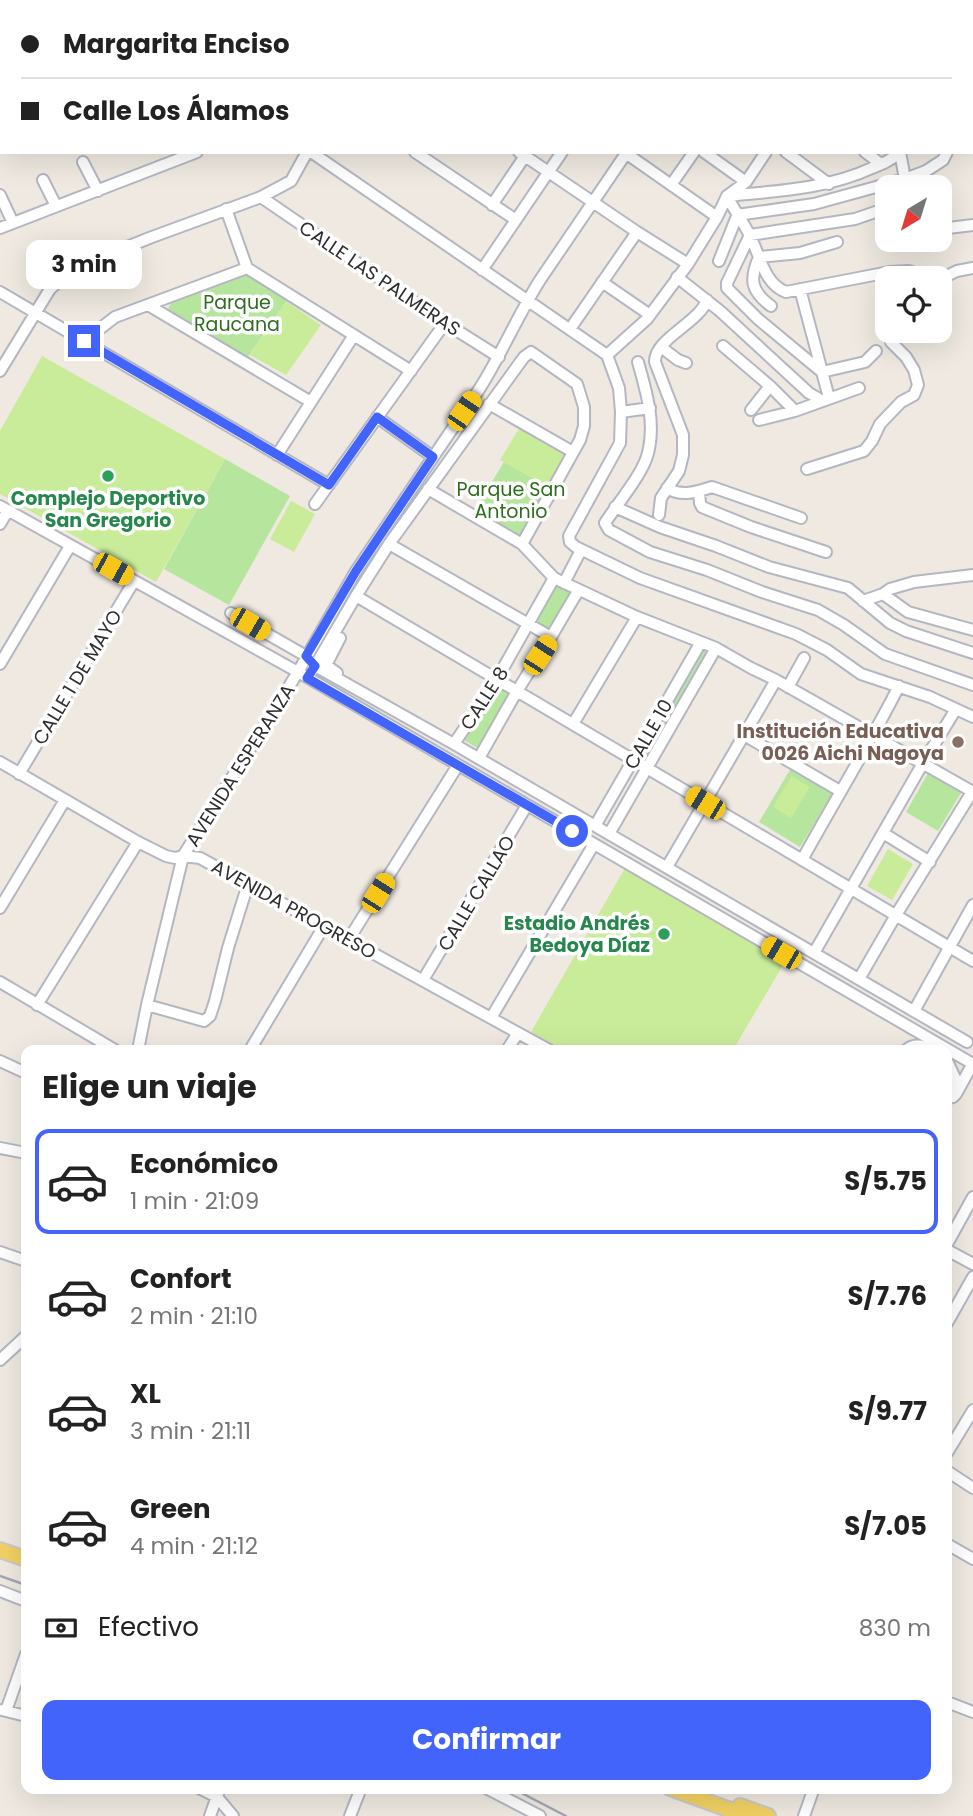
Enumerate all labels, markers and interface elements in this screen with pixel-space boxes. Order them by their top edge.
text: Margarita Enciso [63,26,290,62]
text: Calle Los Álamos [63,93,289,129]
north arrow [875,175,952,252]
map controls [875,175,952,343]
street label: CALLE LAS PALMERAS [294,214,466,343]
callout: 3 min [26,240,142,288]
text: 3 min [51,248,117,280]
button: locate [875,266,952,343]
park label: Parque Raucana [194,289,280,338]
route end [68,325,100,357]
car [444,388,485,434]
marker: Complejo Deportivo San Gregorio [100,468,116,484]
park label: Parque San Antonio [457,476,565,525]
place label: Complejo Deportivo San Gregorio [11,485,205,534]
car [90,550,137,588]
car [227,604,274,644]
street label: CALLE 1 DE MAYO [26,605,129,750]
car [520,632,561,678]
street label: CALLE 8 [454,661,515,735]
street label: AVENIDA ESPERANZA [179,679,302,852]
street label: CALLE 10 [618,694,679,774]
place label: Institución Educativa 0026 Aichi Nagoya [737,718,944,767]
marker: Institución Educativa 0026 Aichi Nagoya [950,734,966,750]
car [682,783,729,823]
route start [556,815,588,847]
street label: CALLE CALLAO [431,830,522,956]
street label: AVENIDA PROGRESO [207,853,381,966]
car [358,870,399,916]
place label: Estadio Andrés Bedoya Díaz [504,910,650,959]
marker: Estadio Andrés Bedoya Díaz [656,926,672,942]
car [758,933,805,973]
text: Elige un viaje [42,1064,257,1109]
text: Económico [130,1146,278,1182]
icon: car [46,1150,109,1213]
text: S/5.75 [844,1163,927,1199]
text: 1 min · 21:09 [130,1185,259,1217]
text: Confort [130,1261,232,1297]
icon: car [46,1265,109,1328]
text: S/7.76 [848,1278,927,1314]
text: 2 min · 21:10 [130,1300,258,1332]
text: XL [130,1376,161,1412]
icon: car [46,1380,109,1443]
text: S/9.77 [848,1393,927,1429]
text: 3 min · 21:11 [130,1415,251,1447]
text: Green [130,1491,211,1527]
icon: car [46,1495,109,1558]
text: S/7.05 [844,1508,927,1544]
text: 4 min · 21:12 [130,1530,258,1562]
icon: cash [42,1609,80,1647]
text: Efectivo [98,1609,199,1645]
text: 830 m [859,1612,931,1644]
button: Confirmar [42,1700,931,1780]

